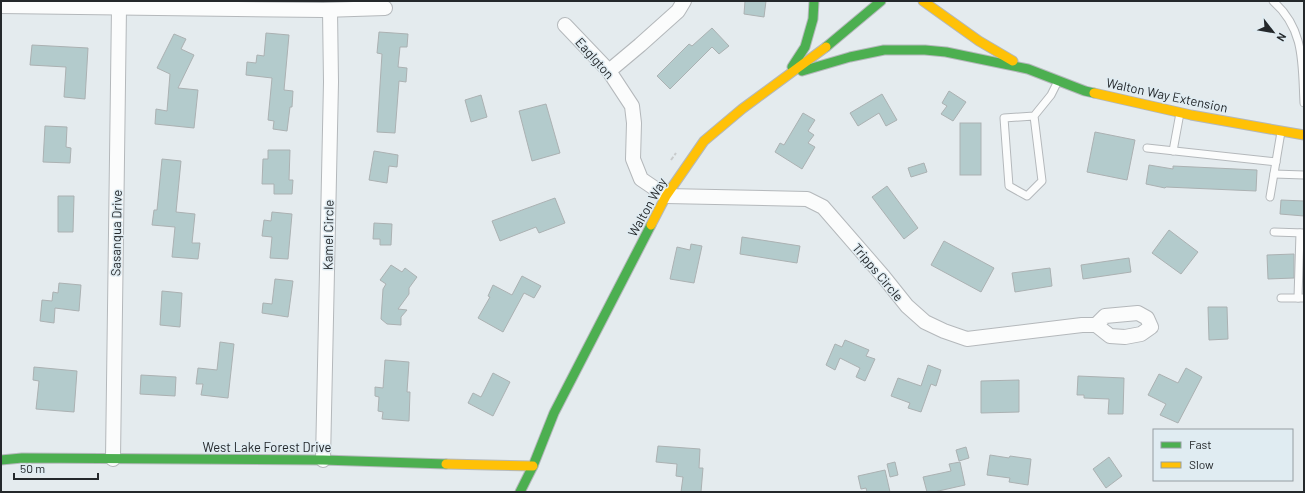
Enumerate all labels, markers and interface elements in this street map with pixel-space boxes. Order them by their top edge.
north arrow [1253,12,1293,52]
text: N [1275,31,1289,44]
street label: Eaglgton [572,34,618,82]
street label: Walton Way Extension [1105,74,1229,116]
street label: Walton Way [624,175,670,239]
street label: Sasanqua Drive [107,190,125,276]
street label: Kamel Circle [319,200,337,270]
street label: Tripps Circle [849,240,907,304]
legend [1153,429,1293,481]
text: Fast [1189,437,1212,451]
street label: West Lake Forest Drive [203,439,332,455]
scale bar [14,455,98,481]
text: Slow [1189,457,1214,471]
text: 50 m [20,461,45,475]

